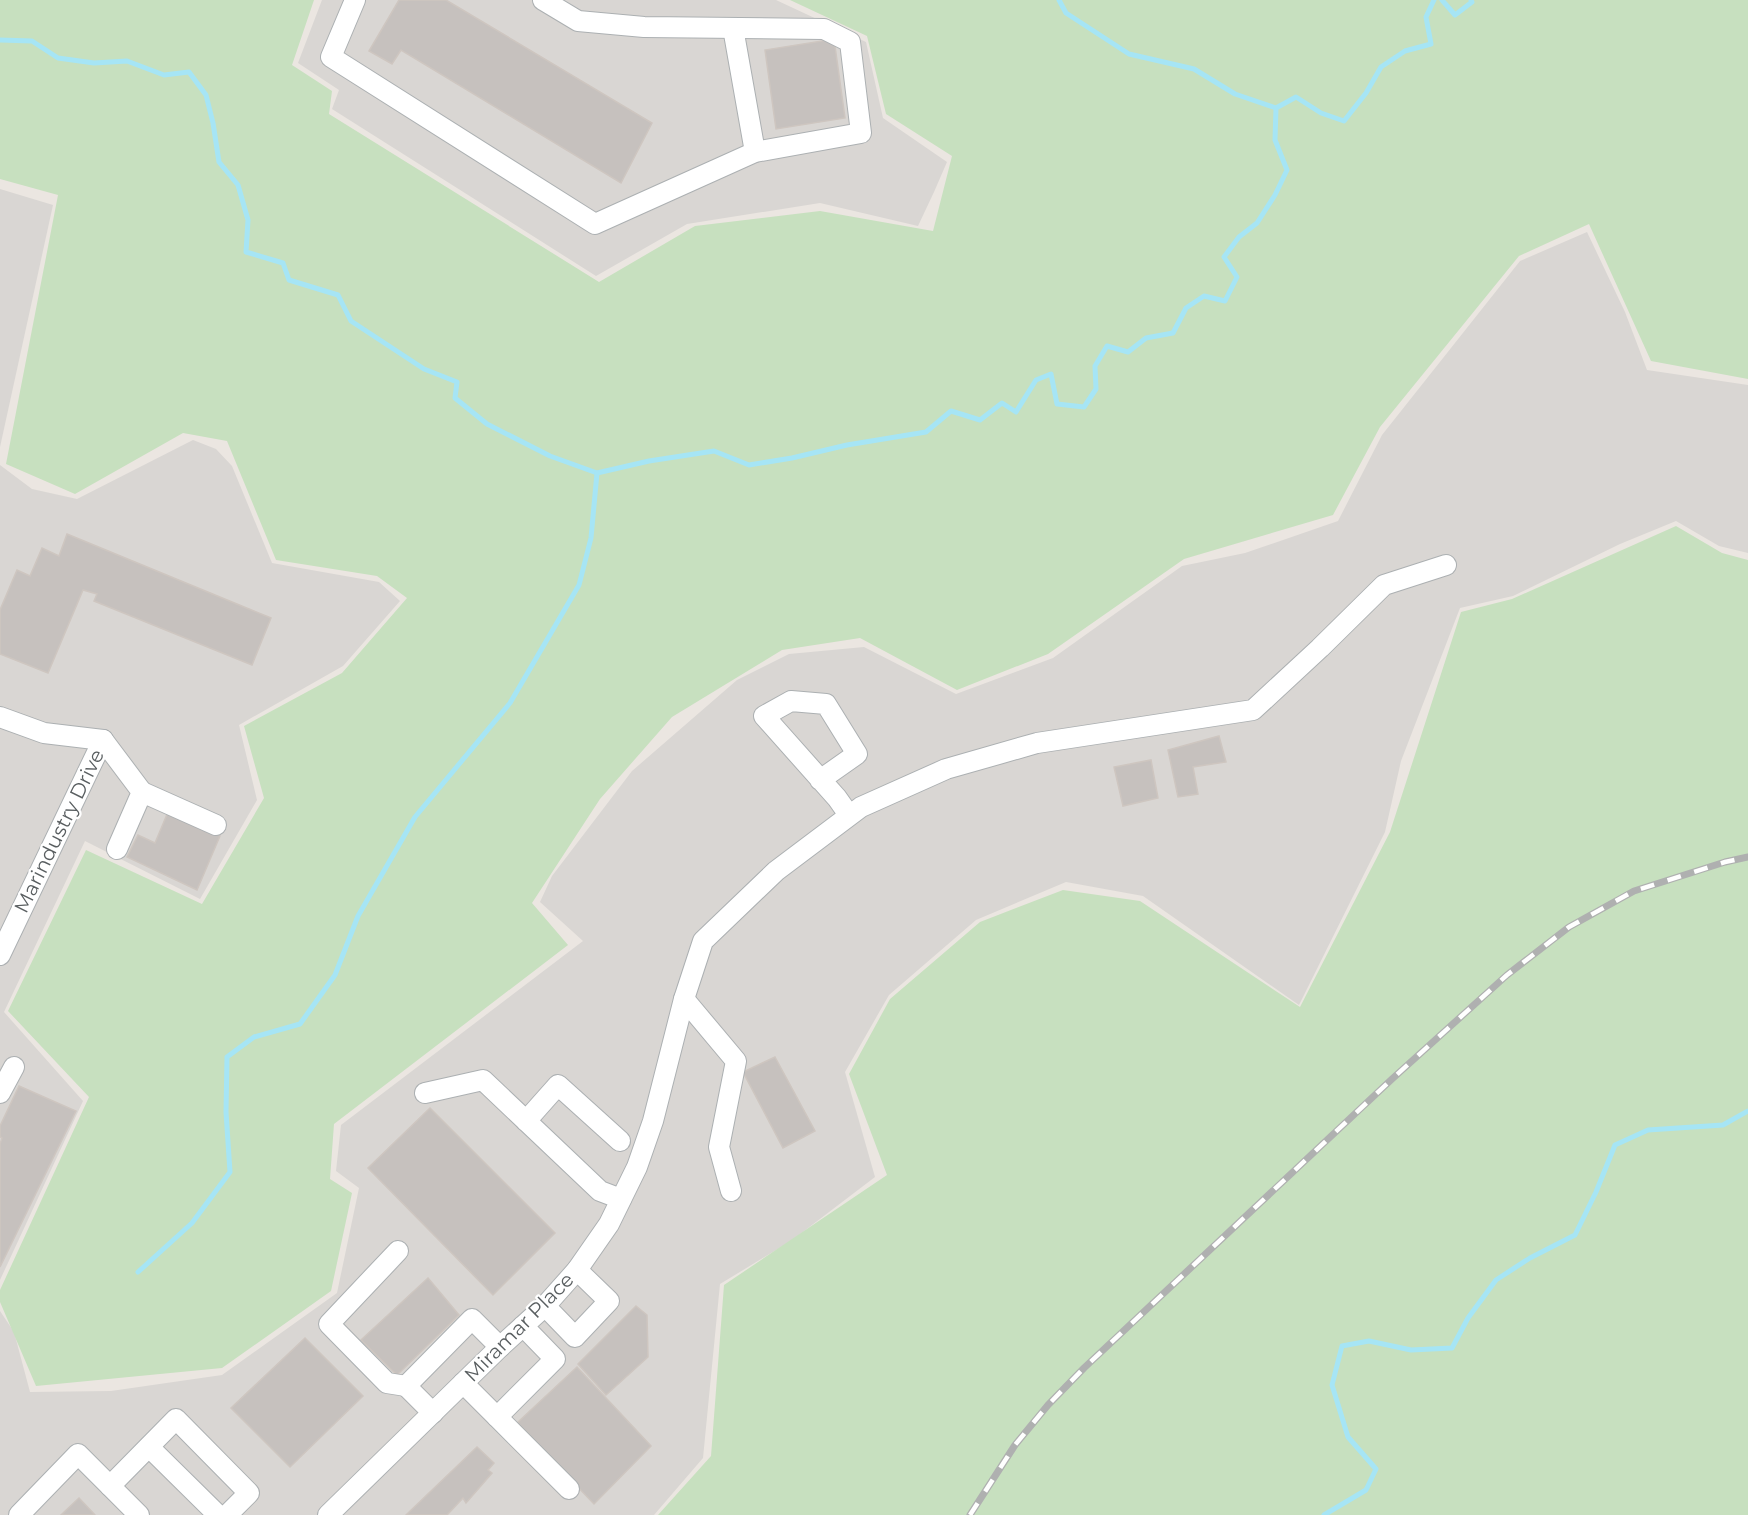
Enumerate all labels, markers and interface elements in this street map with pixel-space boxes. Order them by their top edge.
street label: Marindustry Drive [9,745,109,917]
street label: Miramar Place [459,1267,579,1387]

